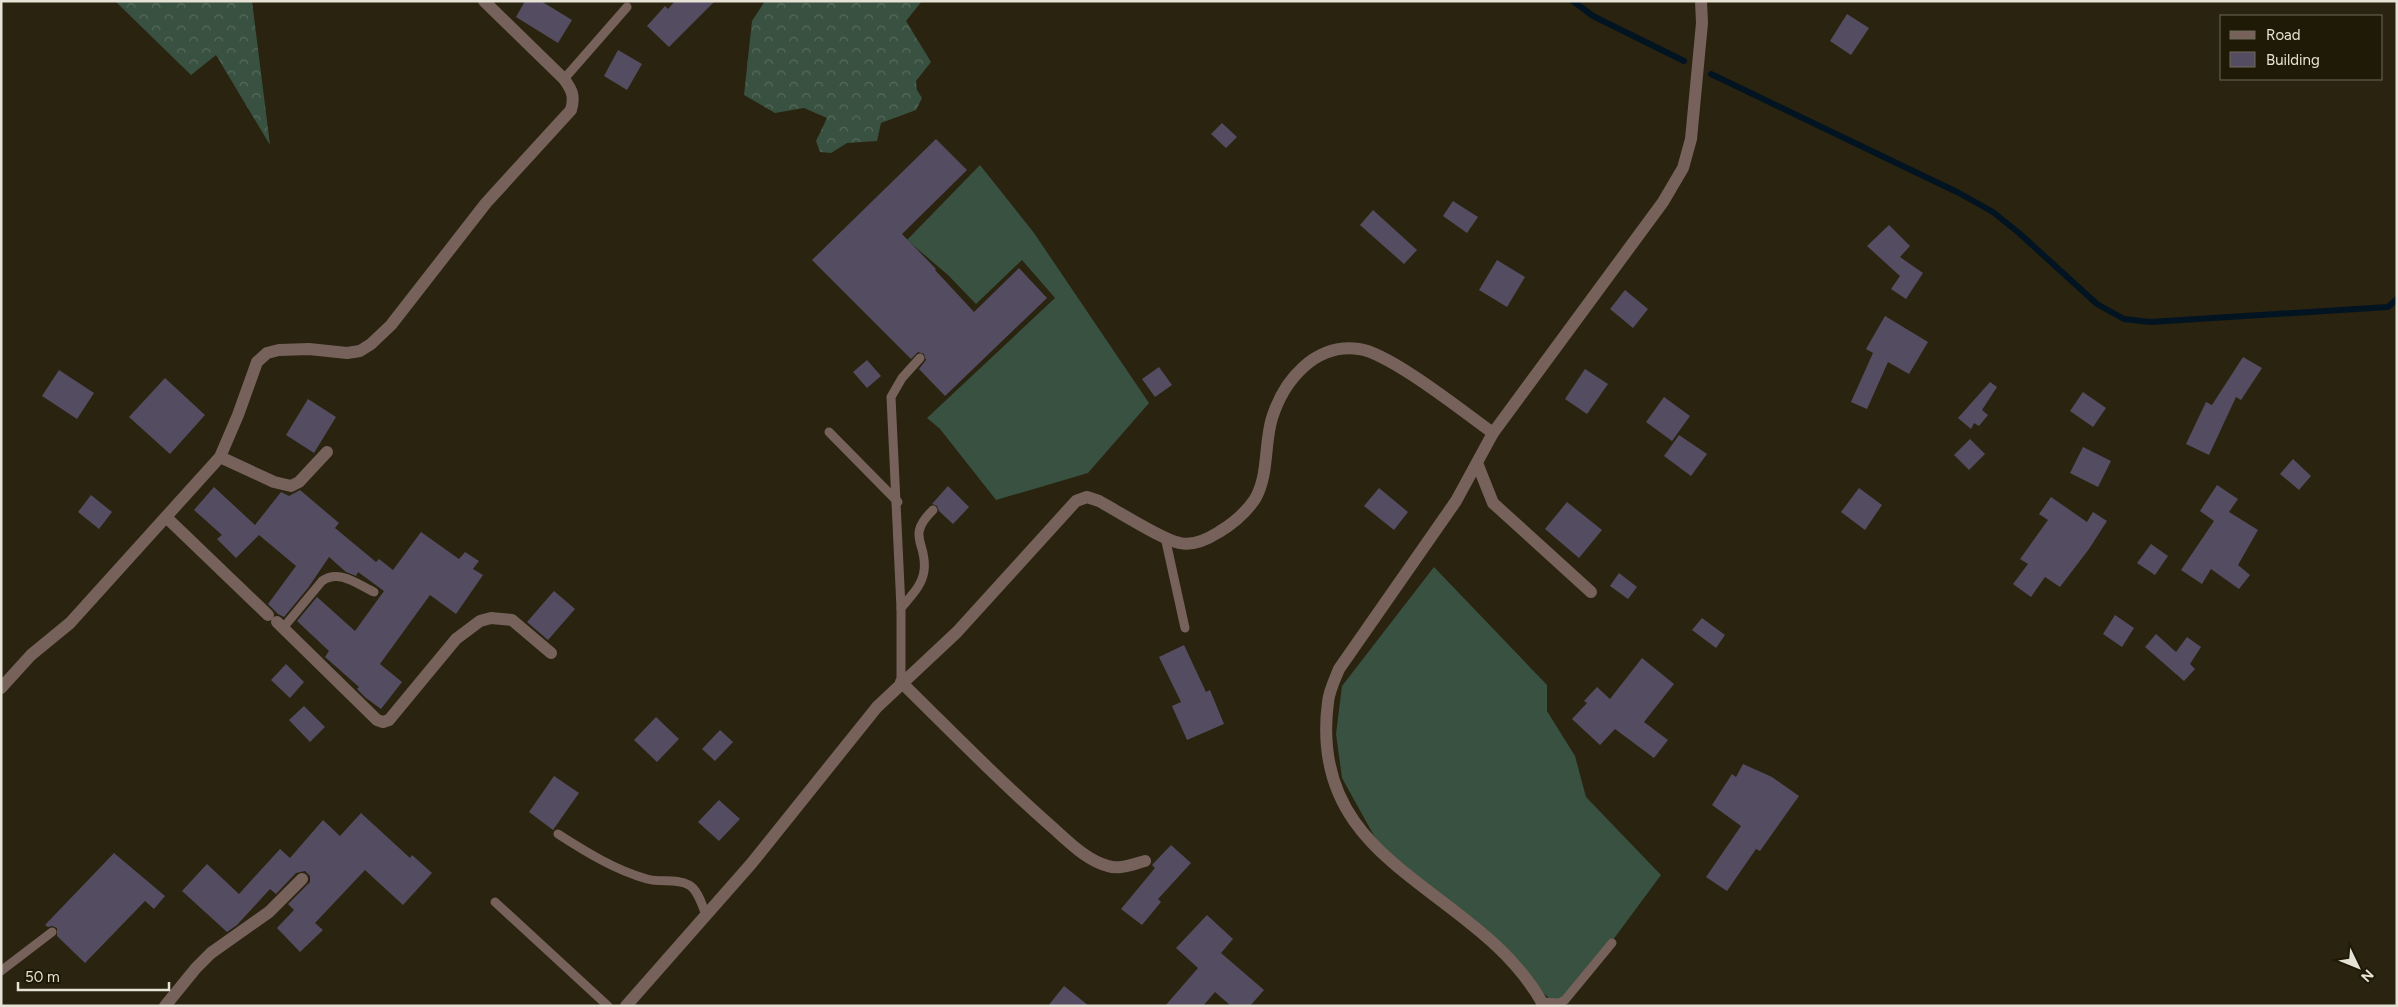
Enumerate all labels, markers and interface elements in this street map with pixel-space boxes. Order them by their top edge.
legend [2220,15,2383,80]
text: Road [2266,26,2301,44]
text: Building [2266,51,2320,69]
north arrow [2333,942,2383,992]
scale bar [18,960,169,992]
text: N [2357,966,2377,985]
text: 50 m [25,968,60,986]

